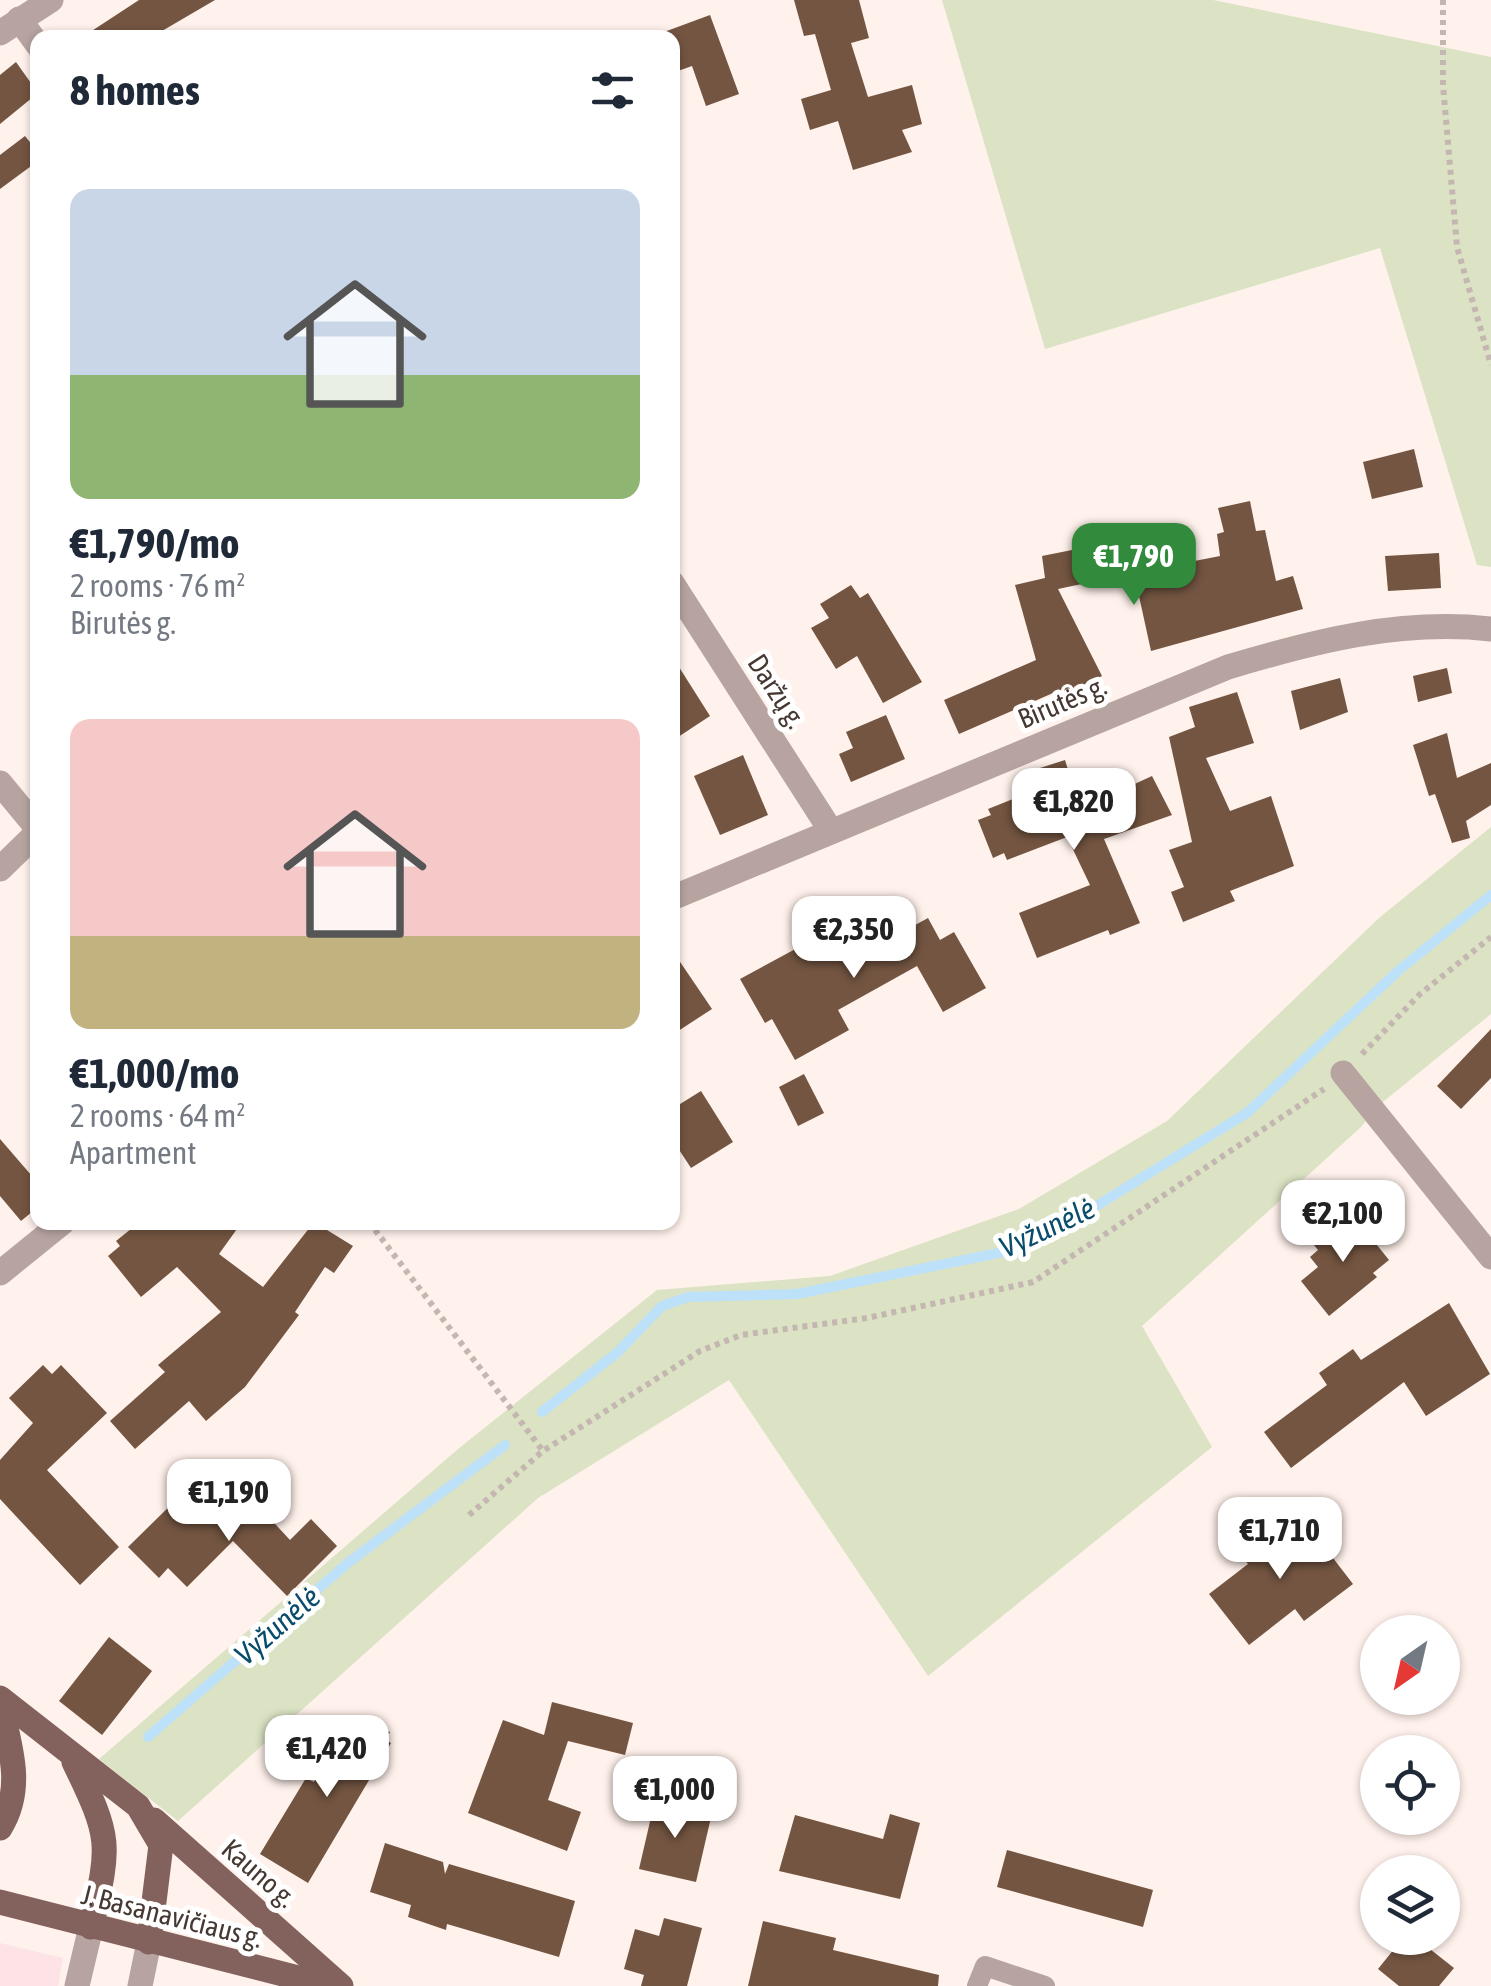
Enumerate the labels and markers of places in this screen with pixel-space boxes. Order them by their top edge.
pin: €1,790 [1053,523,1215,608]
pin: €1,820 [993,768,1155,853]
pin: €2,350 [773,896,935,981]
pin: €2,100 [1262,1180,1424,1265]
pin: €1,190 [148,1459,310,1544]
pin: €1,710 [1199,1497,1361,1582]
pin: €1,420 [246,1715,408,1800]
pin: €1,000 [594,1756,756,1841]

